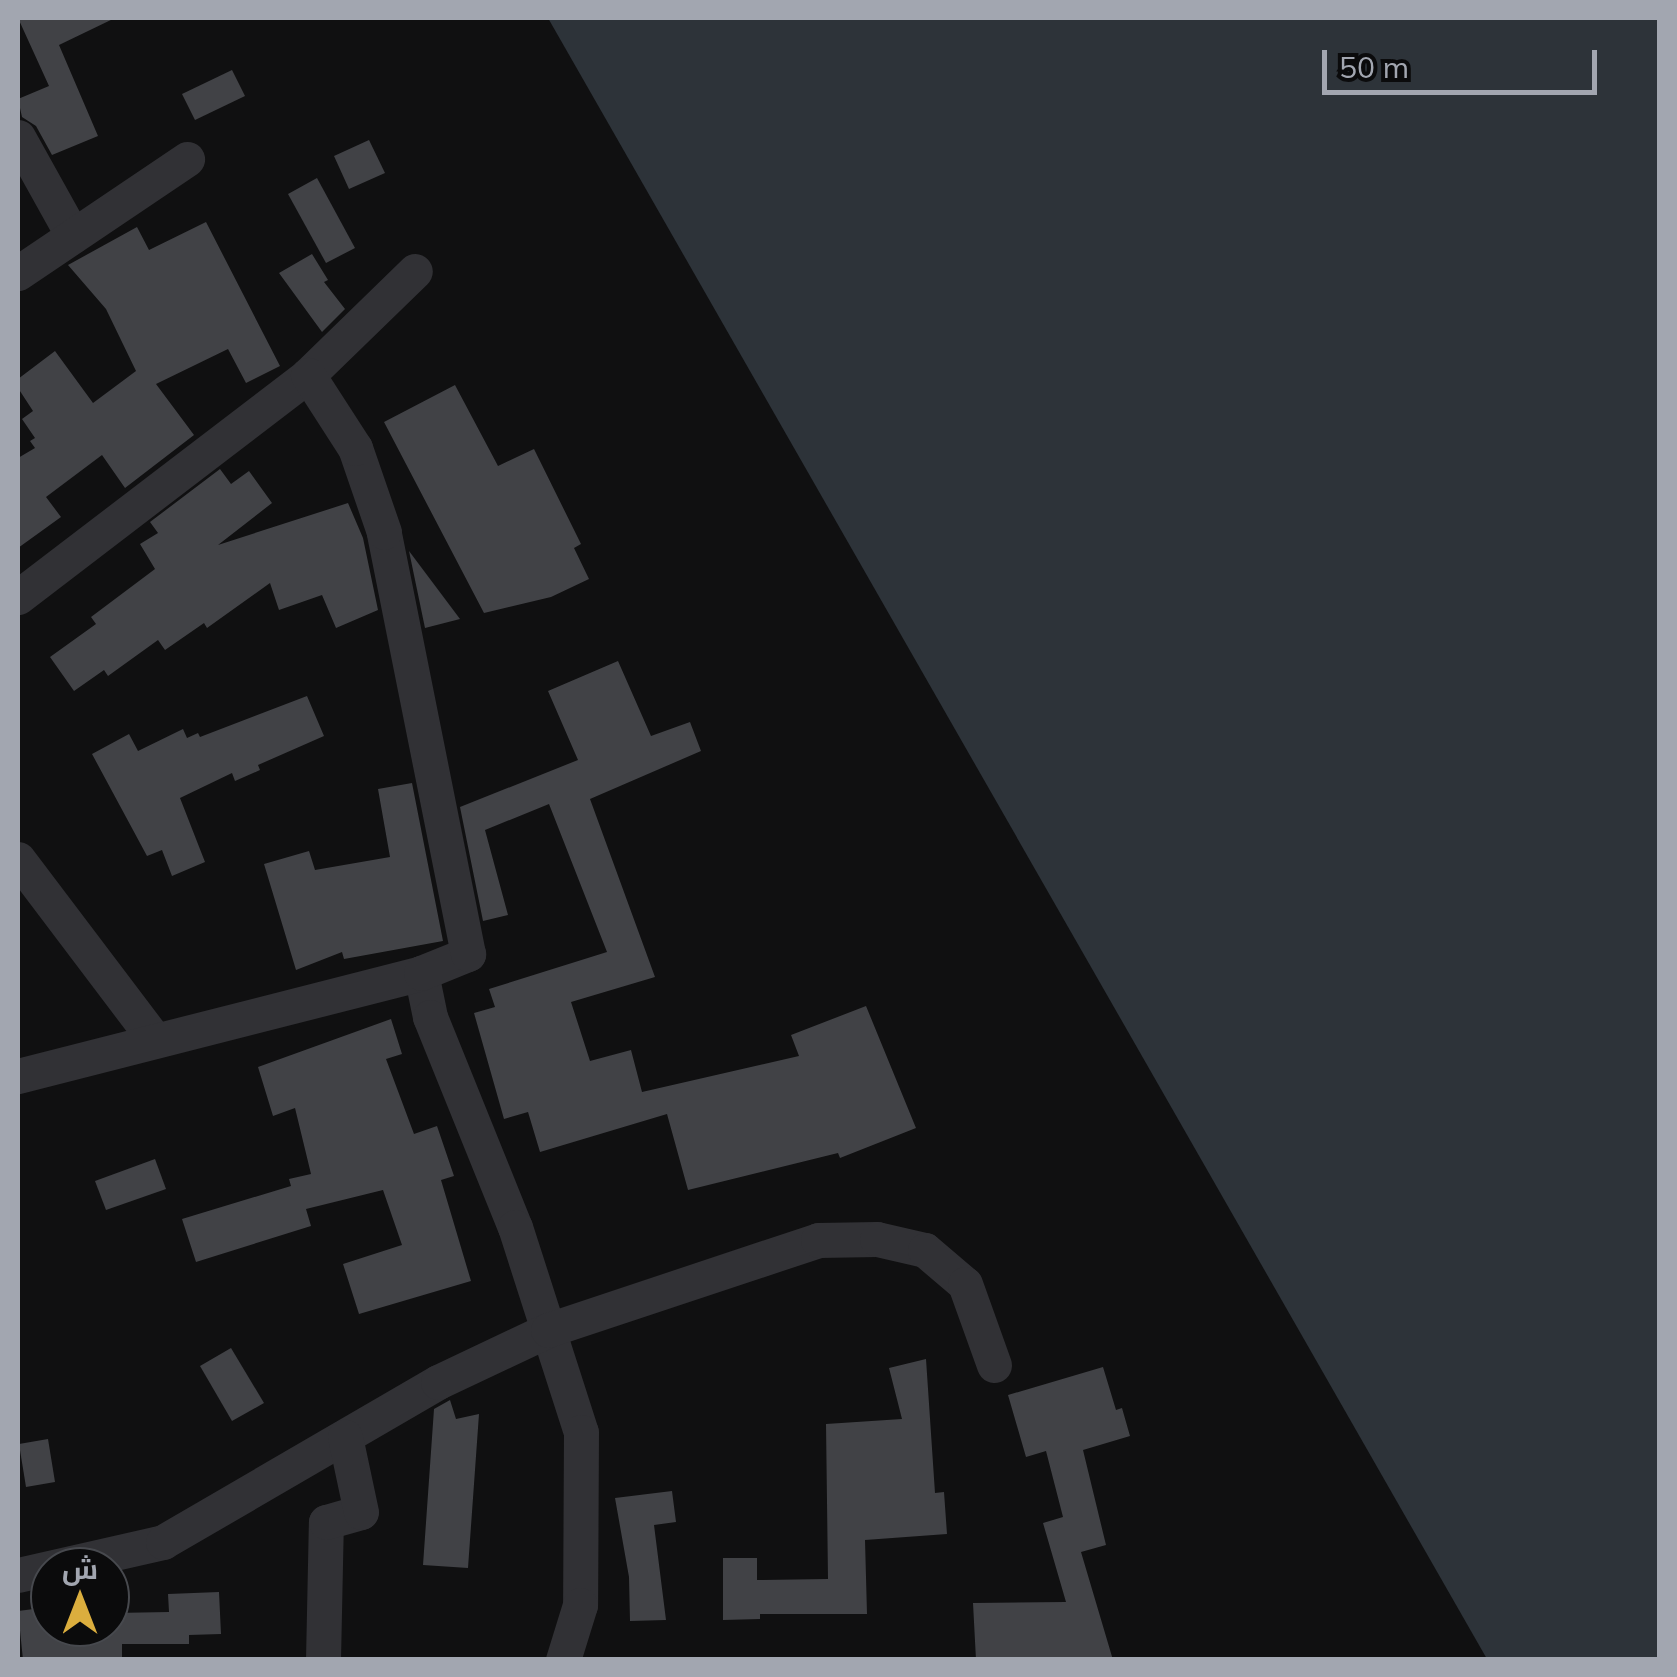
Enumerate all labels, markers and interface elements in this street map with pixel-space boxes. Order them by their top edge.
scale bar [1327,30,1602,92]
text: 50 m [1339,48,1409,86]
north arrow [30,1547,130,1647]
text: ش [62,1551,98,1586]

